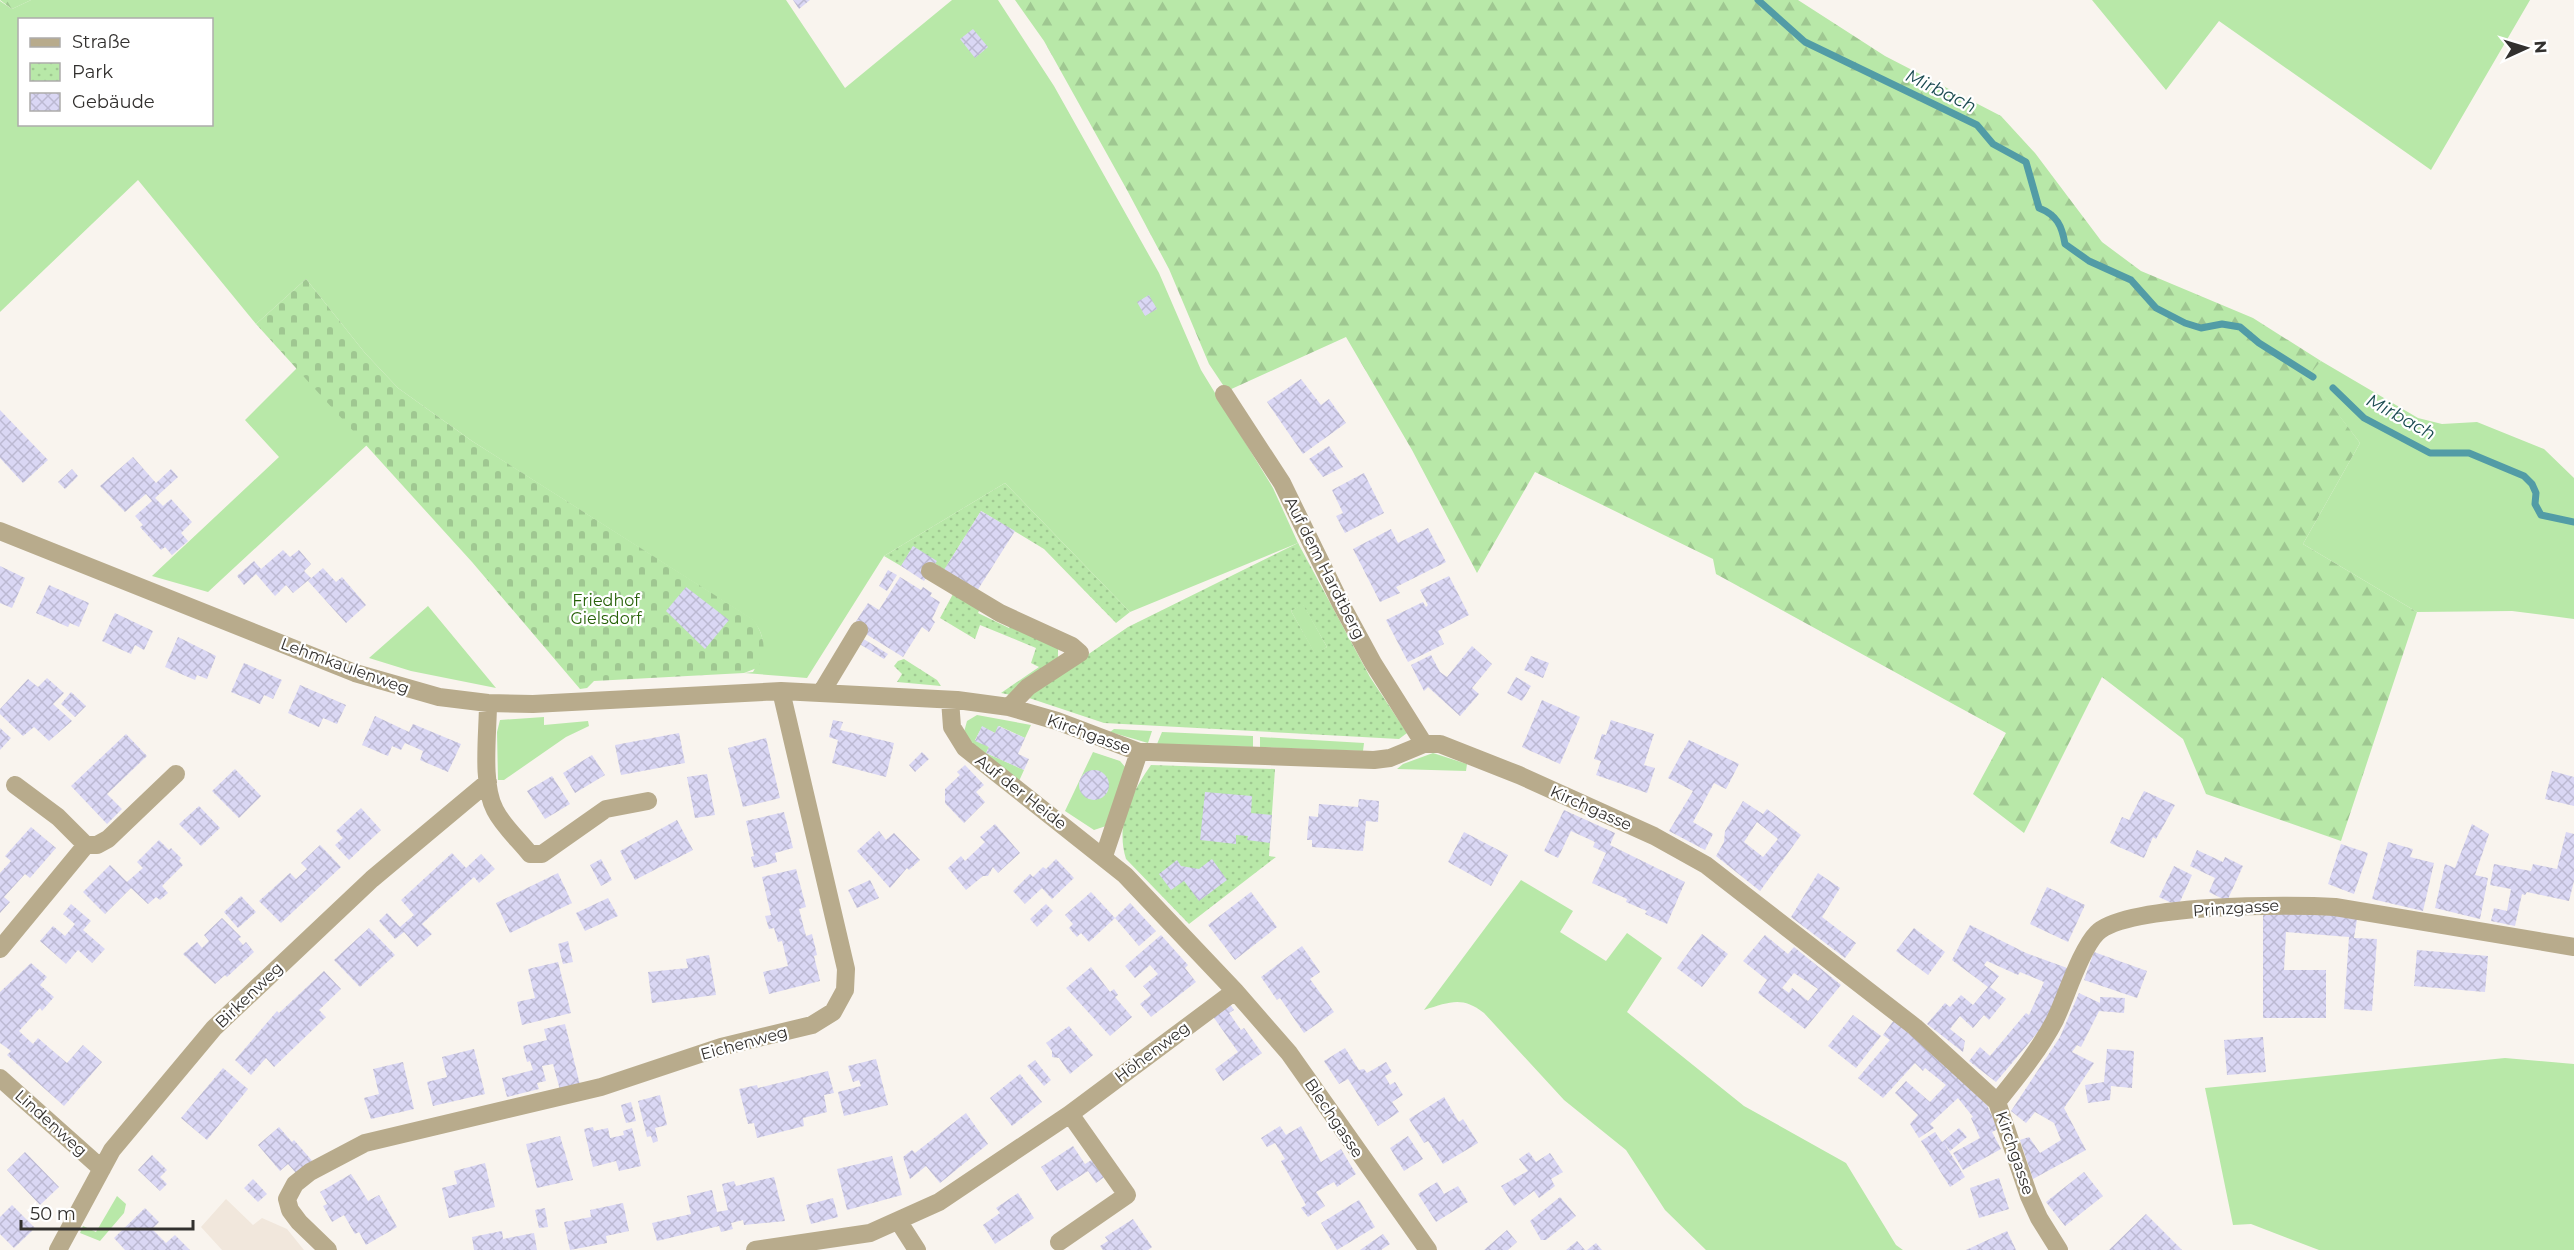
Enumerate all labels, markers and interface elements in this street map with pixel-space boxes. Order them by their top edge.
legend [18,18,213,126]
north arrow [2496,18,2556,78]
text: Straße [72,31,131,53]
text: N [2531,40,2550,54]
text: Park [72,61,113,83]
water label: Mirbach [1902,65,1980,117]
text: Gebäude [72,91,155,113]
water label: Mirbach [2363,389,2439,445]
street label: Auf dem Hardtberg [1281,494,1369,642]
park label: Friedhof Gielsdorf [570,591,642,628]
street label: Lehmkaulenweg [278,634,412,698]
street label: Kirchgasse [1045,710,1133,758]
street label: Auf der Heide [972,751,1070,833]
street label: Kirchgasse [1547,782,1635,834]
street label: Prinzgasse [2192,896,2280,920]
street label: Birkenweg [211,958,287,1032]
street label: Höhenweg [1111,1018,1193,1086]
street label: Eichenweg [698,1022,790,1064]
street label: Blechgasse [1301,1075,1367,1161]
street label: Lindenweg [11,1086,91,1160]
street label: Kirchgasse [1992,1109,2038,1197]
scale bar [21,1193,194,1231]
text: 50 m [30,1203,76,1225]

